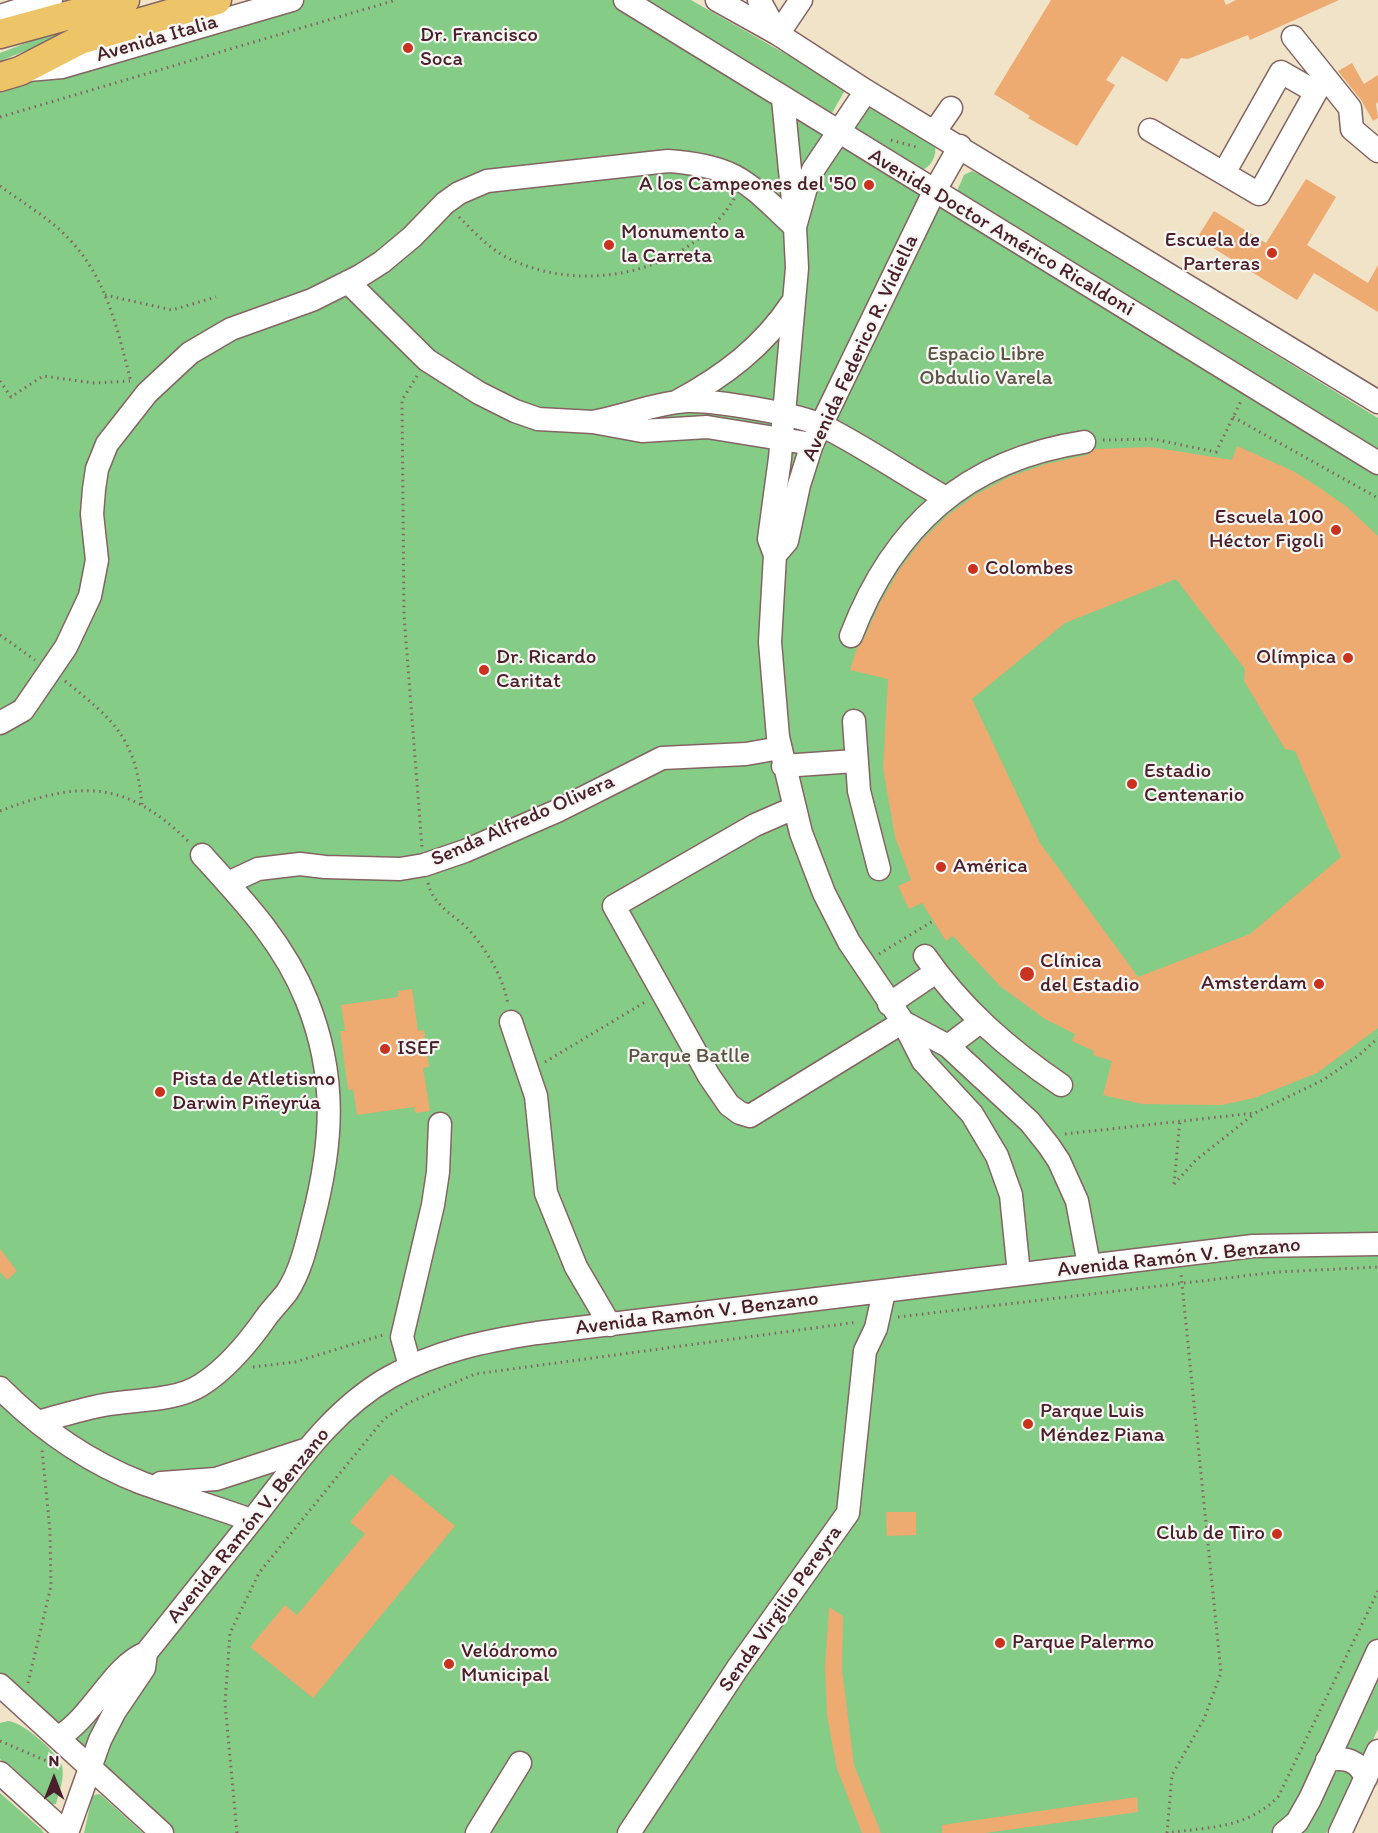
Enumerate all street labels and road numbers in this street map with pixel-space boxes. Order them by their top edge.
street label: Avenida Italia [93,10,221,68]
street label: Avenida Doctor Américo Ricaldoni [863,143,1139,323]
street label: Avenida Federico R. Vidiella [797,231,925,465]
street label: Senda Alfredo Olivera [427,769,619,873]
street label: Avenida Ramón V. Benzano [1056,1233,1302,1283]
street label: Avenida Ramón V. Benzano [574,1287,820,1341]
street label: Avenida Ramón V. Benzano [162,1423,336,1629]
street label: Senda Virgilio Pereyra [714,1521,848,1697]

